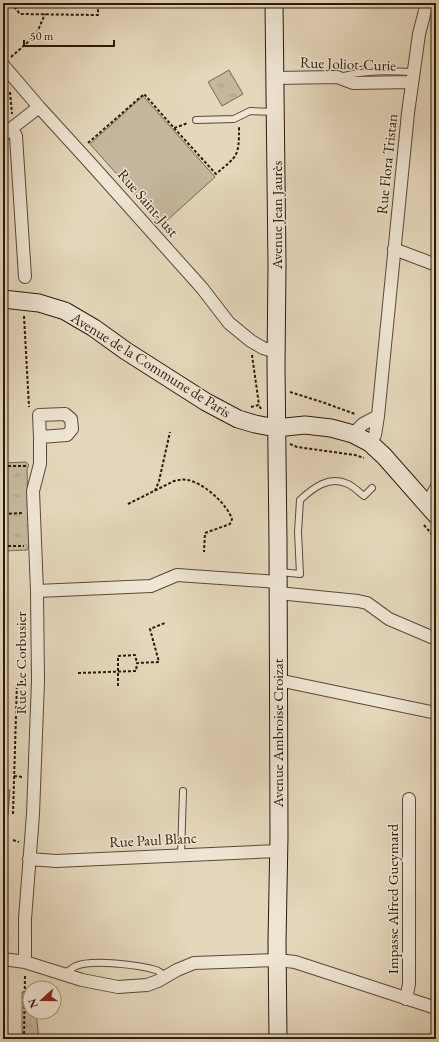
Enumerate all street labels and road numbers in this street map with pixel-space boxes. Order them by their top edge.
street label: Rue Joliot-Curie [300,52,397,75]
street label: Rue Flora Tristan [372,113,401,215]
street label: Avenue Jean Jaurès [267,161,286,270]
street label: Rue Saint-Just [114,165,183,241]
street label: Avenue de la Commune de Paris [67,307,235,422]
street label: Rue Le Corbusier [11,611,30,715]
street label: Avenue Ambroise Croizat [268,658,287,808]
street label: Impasse Alfred Gueymard [383,823,402,974]
street label: Rue Paul Blanc [109,828,197,851]

